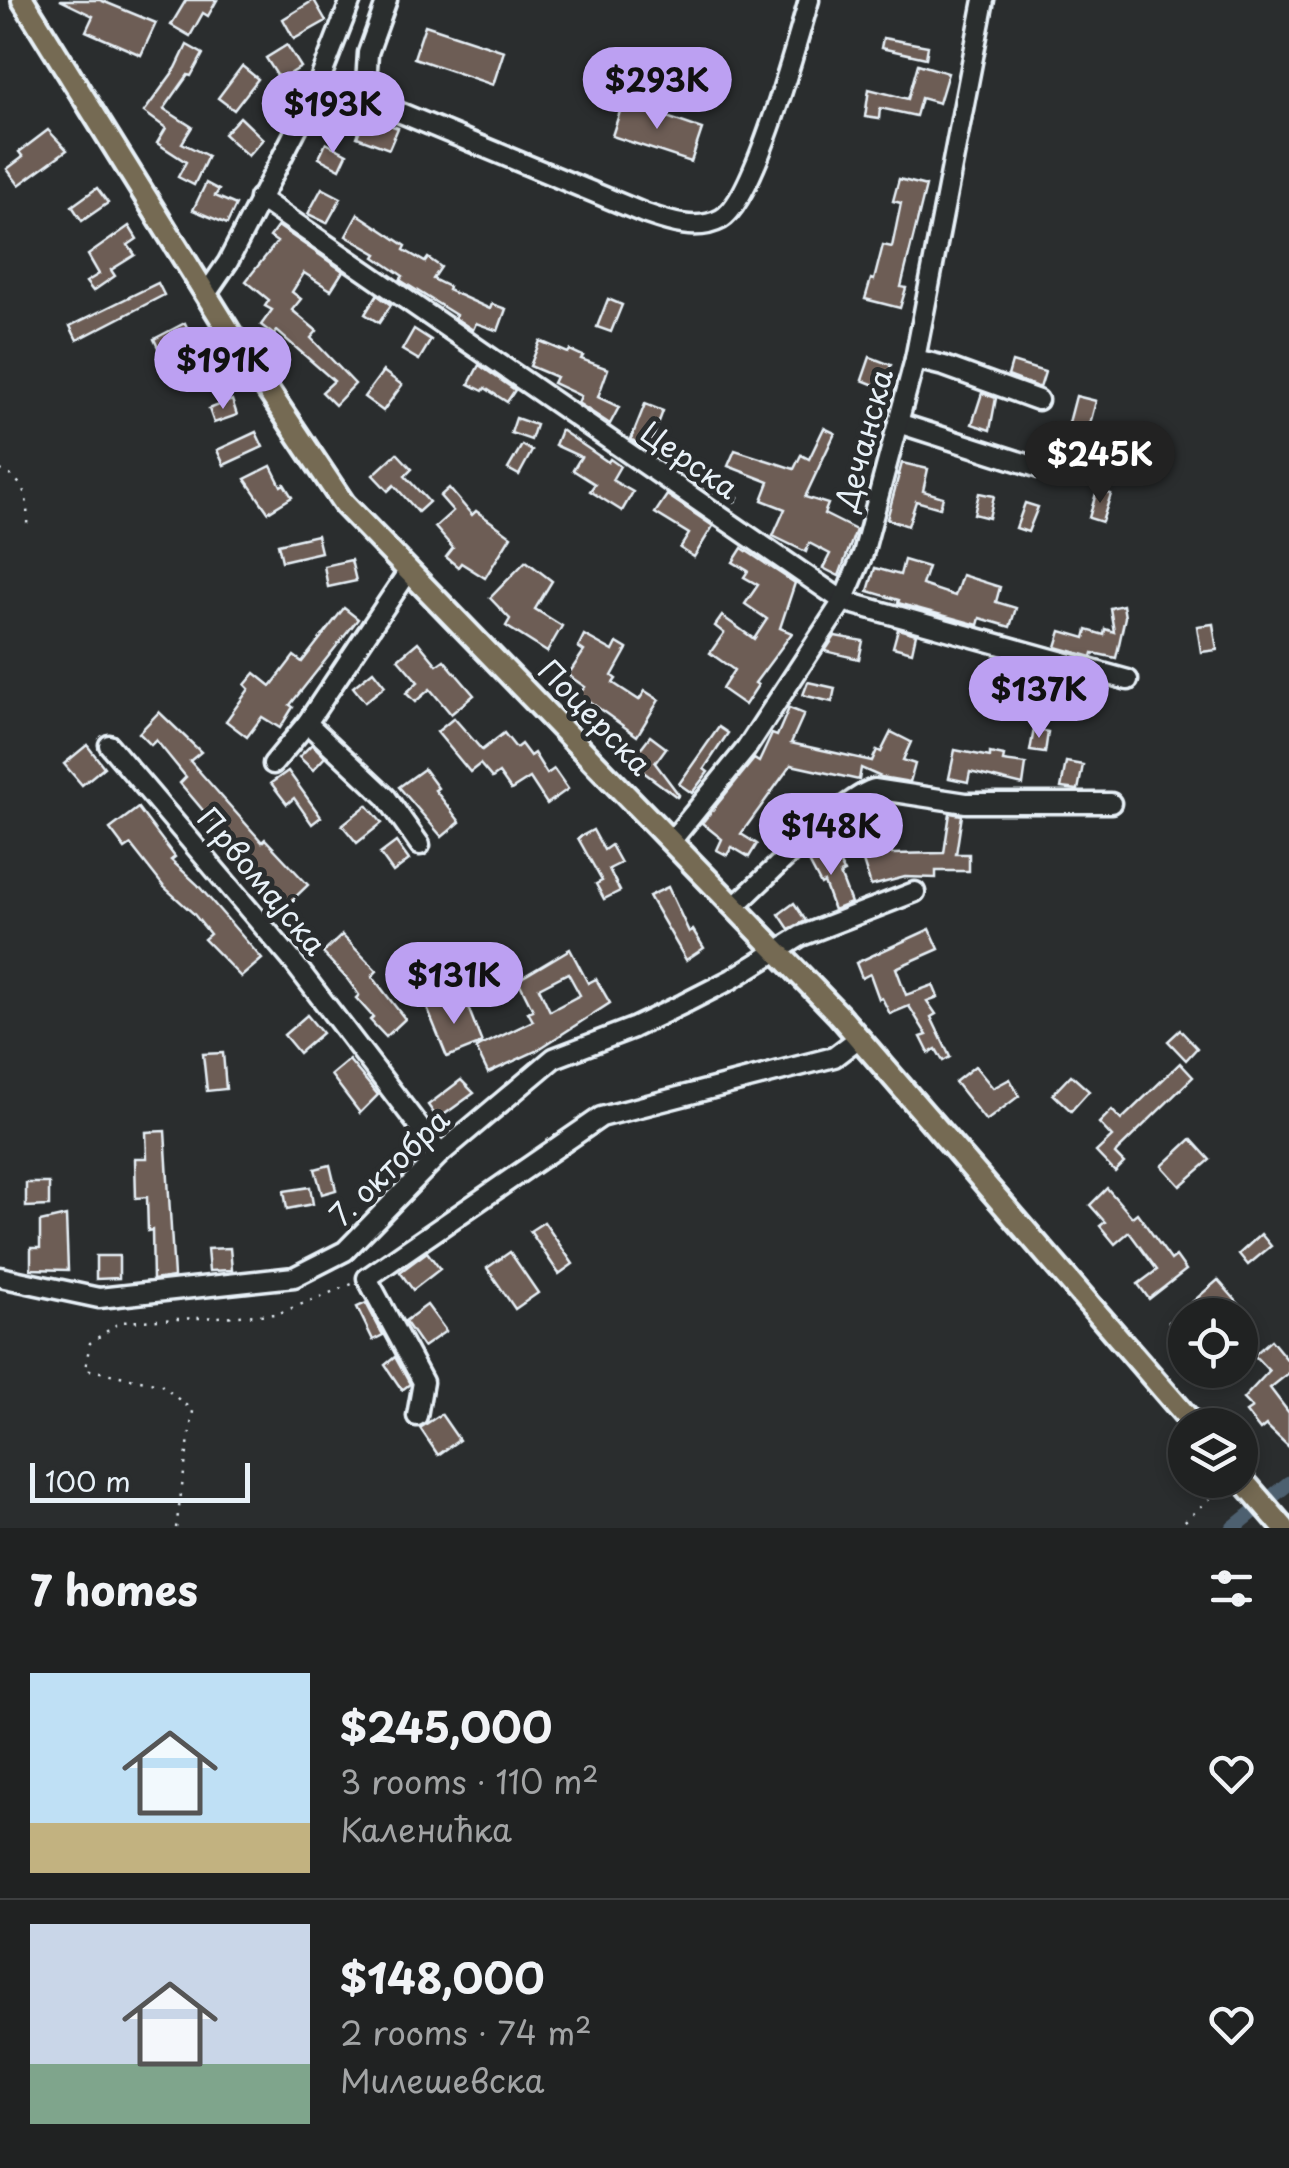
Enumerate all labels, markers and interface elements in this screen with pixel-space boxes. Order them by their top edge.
pin: $293K [587,47,727,132]
text: $293K [605,55,709,103]
pin: $193K [263,71,403,156]
text: $193K [284,79,382,127]
pin: $191K [153,327,293,412]
text: $191K [176,335,270,383]
street label: Дечанска [822,363,903,516]
street label: Церска [633,409,749,509]
pin: $245K [1030,421,1170,506]
text: $245K [1047,429,1153,477]
street label: Поцерска [529,648,663,785]
pin: $137K [969,656,1109,741]
text: $137K [991,664,1087,712]
pin: $148K [761,793,901,878]
street label: Првомајска [188,797,338,964]
text: $148K [781,801,881,849]
pin: $131K [384,942,524,1027]
text: $131K [407,950,501,998]
street label: 7. октобра [318,1097,459,1235]
map controls [1168,1298,1258,1498]
button: locate [1168,1298,1258,1388]
button: layers [1168,1408,1258,1498]
scale bar [30,1458,250,1502]
text: 100 m [45,1459,131,1502]
text: 7 homes [30,1557,198,1620]
icon: filters [1204,1561,1259,1616]
text: $245,000 [340,1694,552,1757]
icon: home [110,1713,230,1833]
icon: heart [1204,1746,1259,1801]
text: 3 rooms · 110 m² [340,1757,599,1805]
text: Каленићка [340,1805,512,1853]
text: $148,000 [340,1945,545,2008]
icon: home [110,1964,230,2084]
icon: heart [1204,1997,1259,2052]
text: 2 rooms · 74 m² [340,2008,592,2056]
text: Милешевска [340,2056,544,2104]

